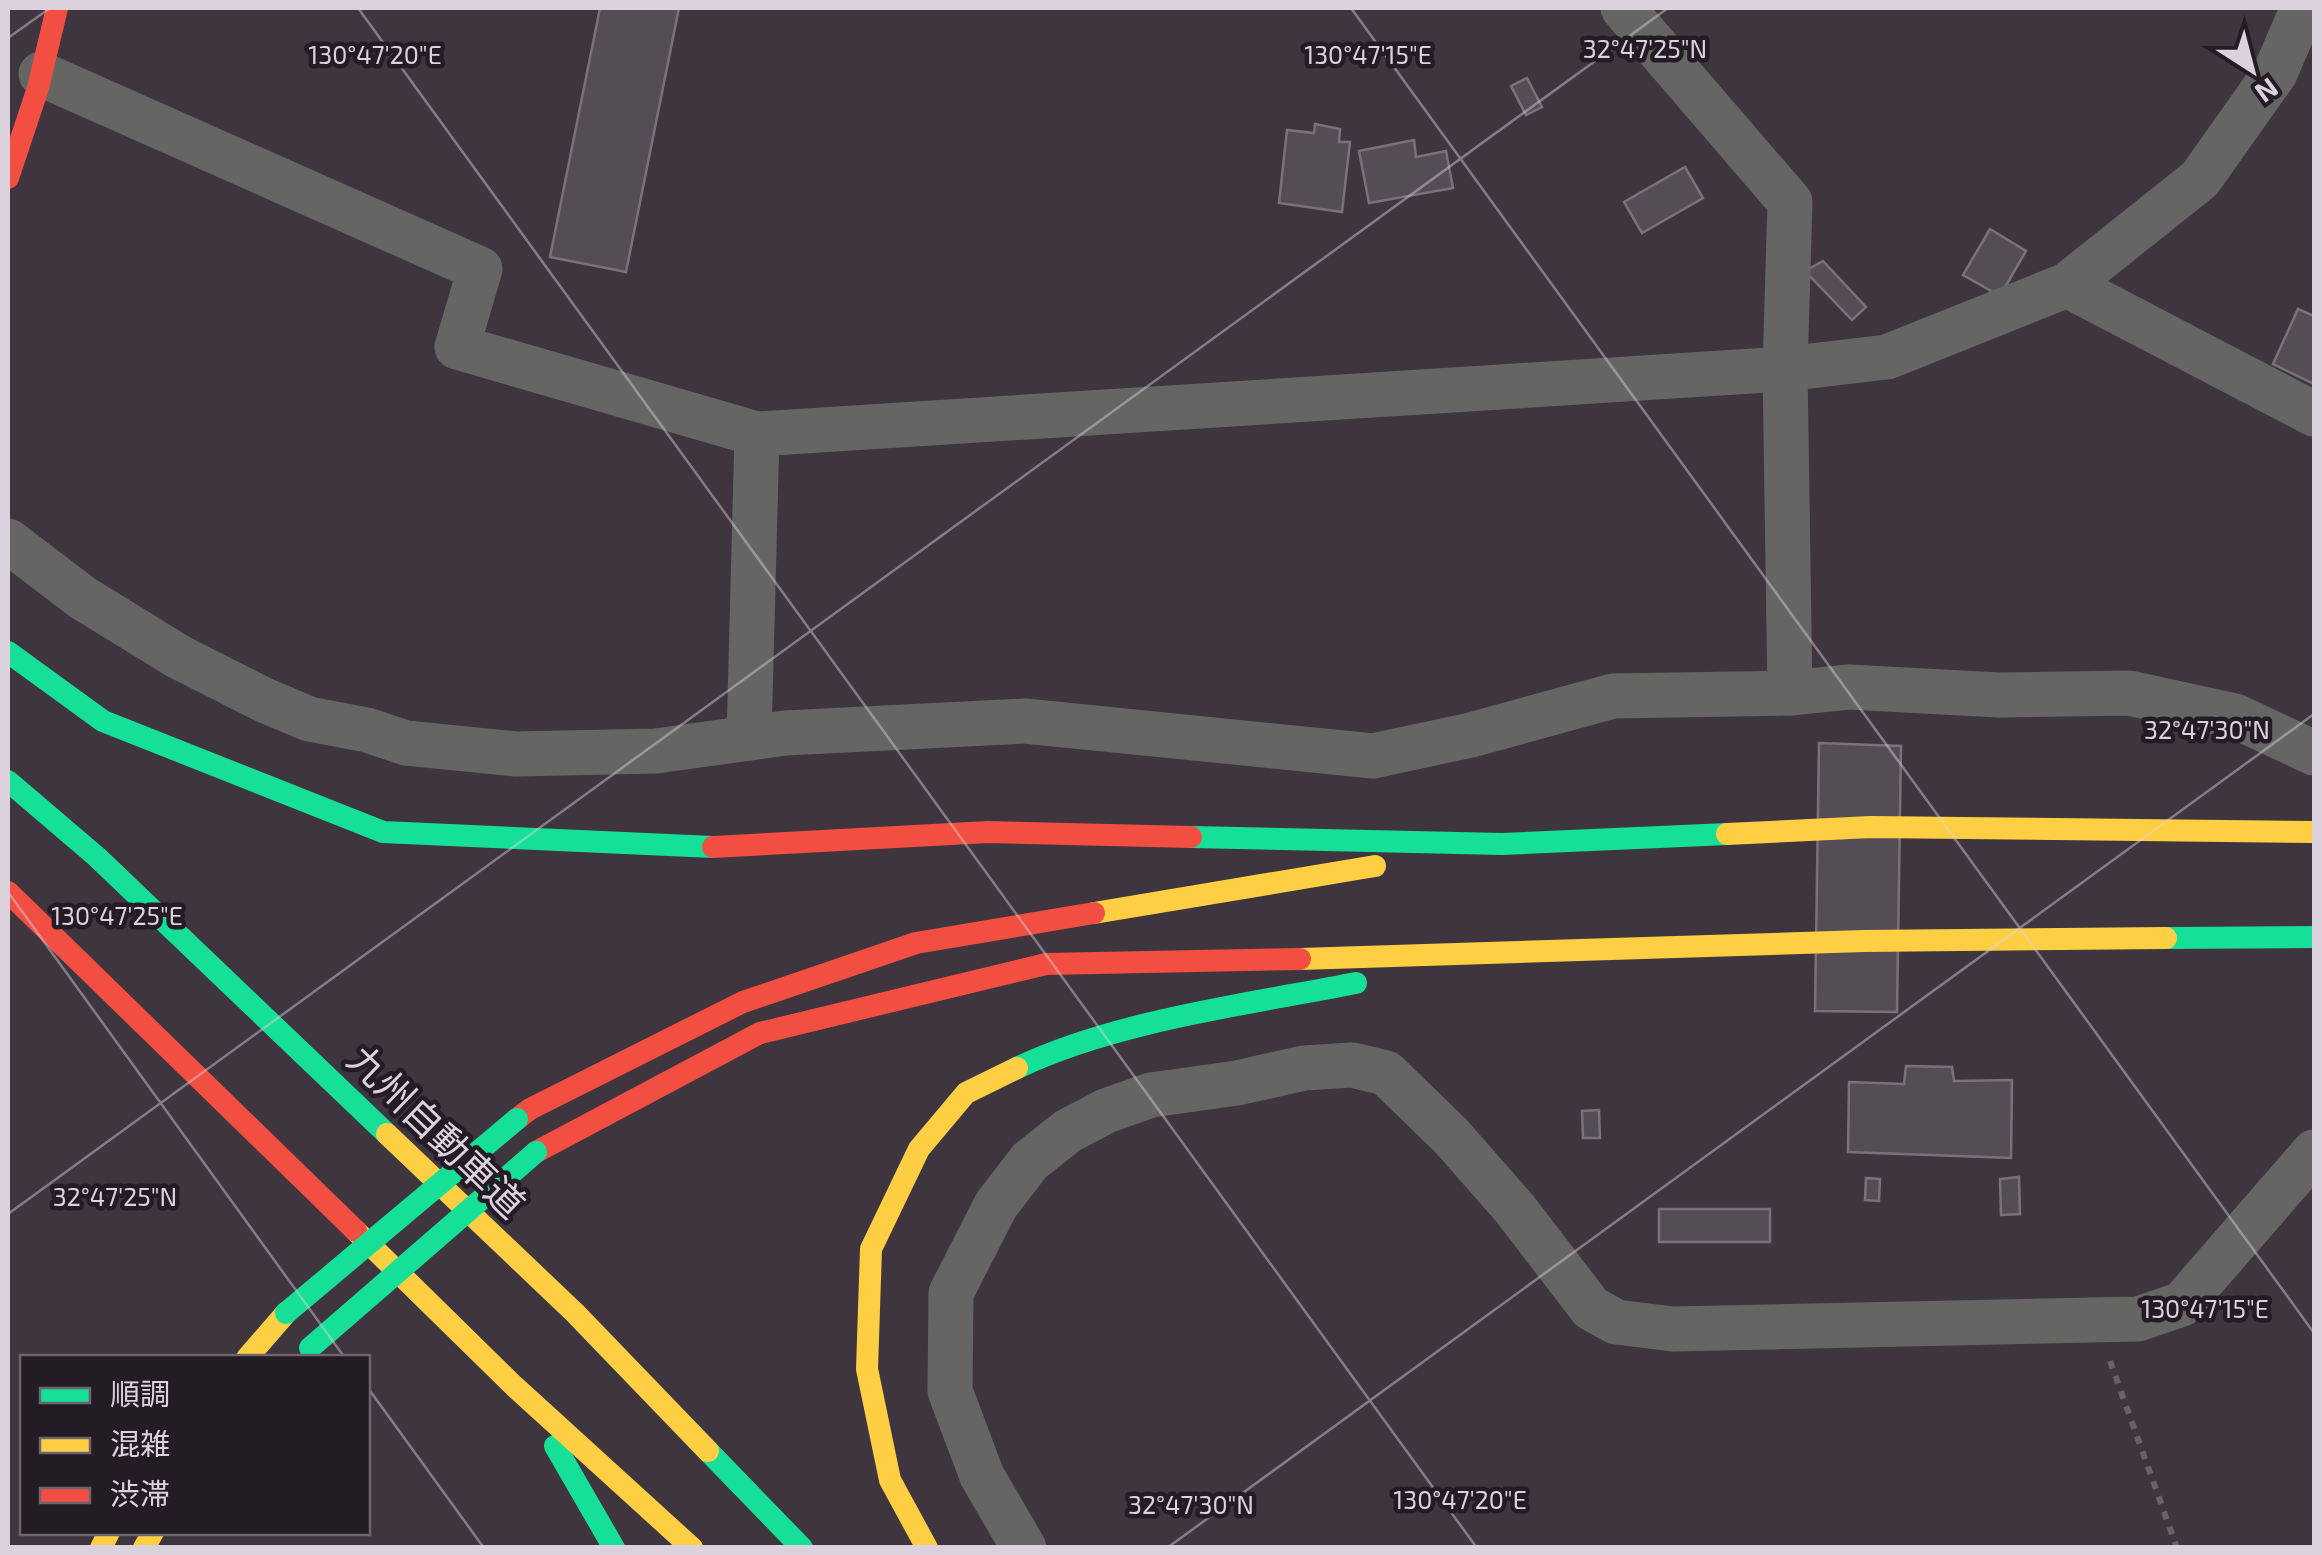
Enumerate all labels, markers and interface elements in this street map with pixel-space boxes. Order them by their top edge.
north arrow [2202,20,2302,120]
text: 32°47'25"N [1583,33,1707,63]
text: 130°47'20"E [308,39,442,69]
text: 130°47'15"E [1304,39,1432,69]
text: N [2249,71,2285,111]
text: 32°47'30"N [2144,714,2270,744]
text: 130°47'25"E [51,900,183,930]
street label: 九州自動車道 [339,1035,535,1226]
text: 32°47'25"N [53,1181,177,1211]
text: 130°47'15"E [2141,1293,2269,1323]
legend [20,1355,370,1535]
text: 順調 [110,1375,170,1411]
text: 混雑 [110,1425,170,1461]
text: 渋滞 [110,1475,170,1511]
text: 130°47'20"E [1393,1484,1527,1514]
text: 32°47'30"N [1128,1489,1254,1519]

